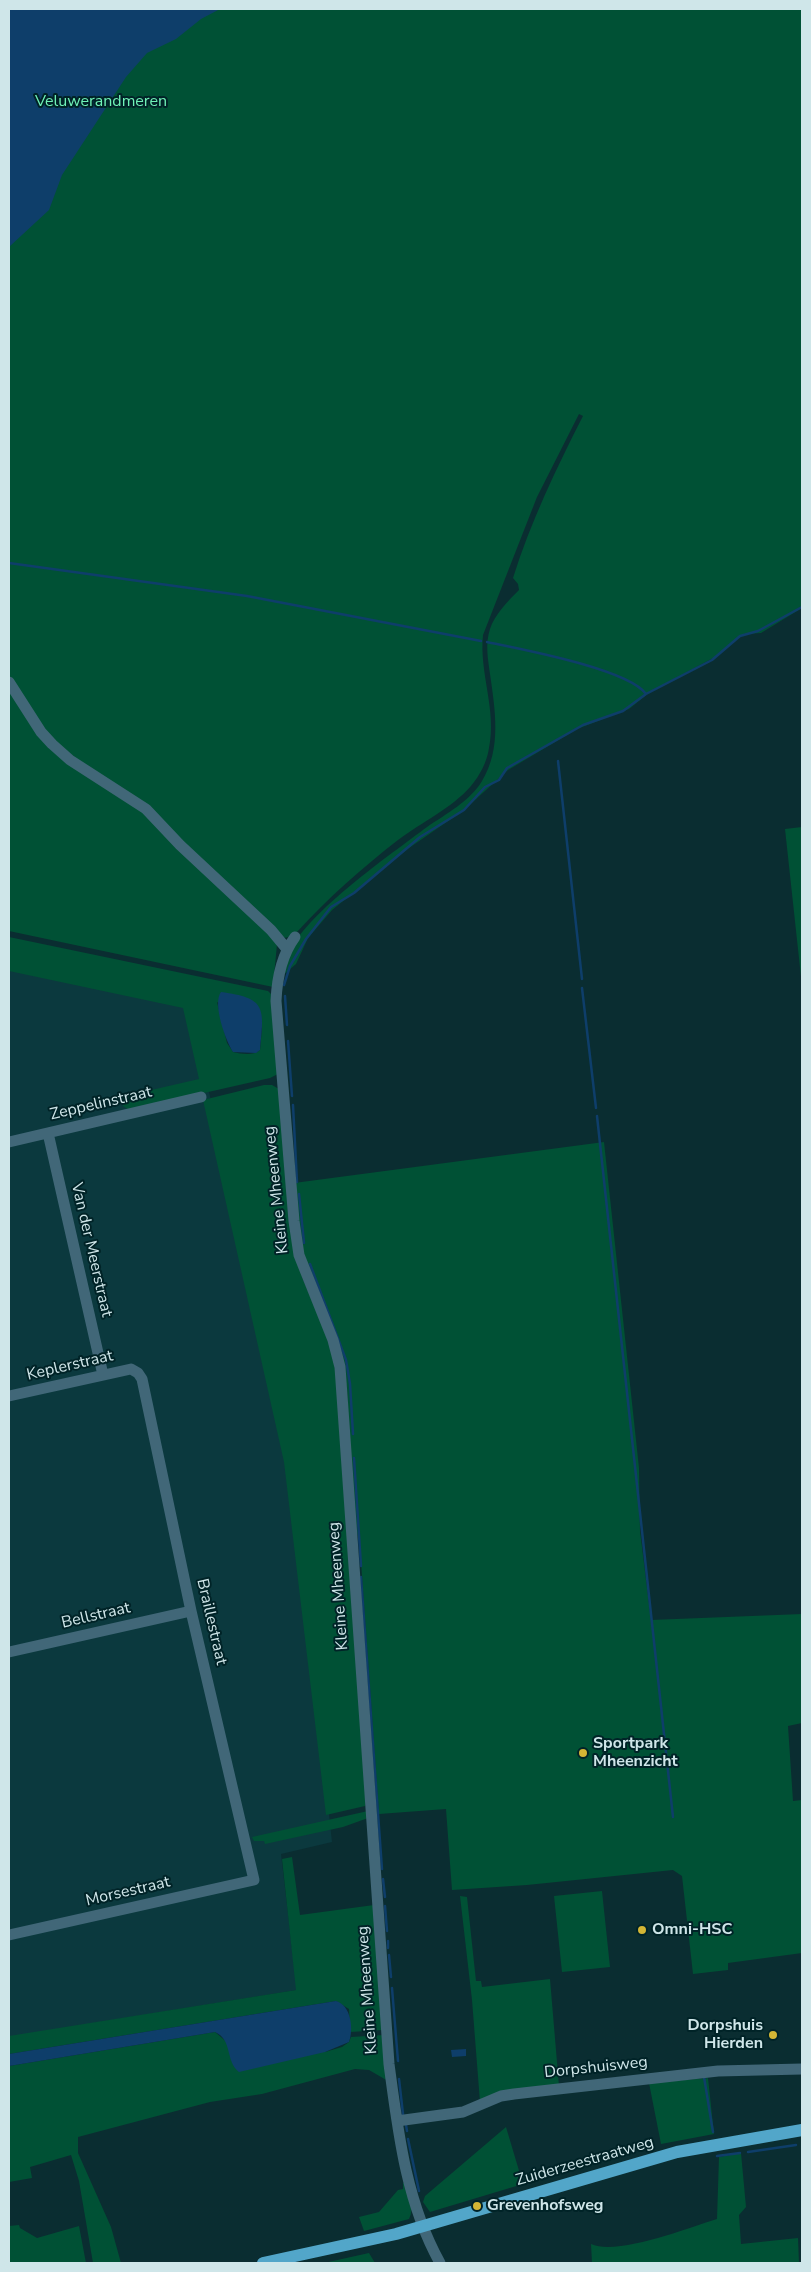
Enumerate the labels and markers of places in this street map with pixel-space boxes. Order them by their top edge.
place label: Sportpark Mheenzicht [593,1734,678,1772]
marker: Sportpark Mheenzicht [577,1747,589,1759]
place label: Omni-HSC [652,1920,732,1940]
marker: Omni-HSC [636,1924,648,1936]
place label: Dorpshuis Hierden [687,2016,763,2054]
marker: Dorpshuis Hierden [767,2029,779,2041]
place label: Grevenhofsweg [487,2196,603,2216]
marker: Grevenhofsweg [471,2200,483,2212]

